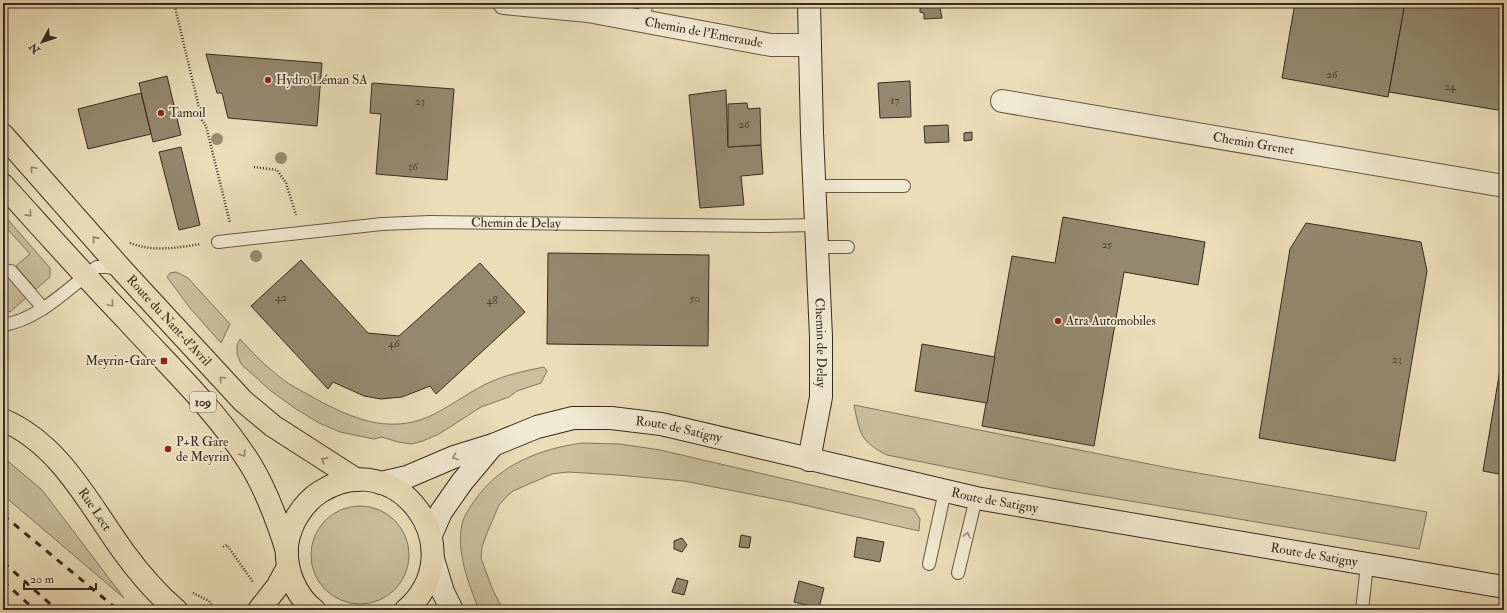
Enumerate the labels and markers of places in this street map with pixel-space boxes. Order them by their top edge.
place label: Hydro Léman SA [276,72,368,89]
marker: Hydro Léman SA [263,75,273,85]
place label: Tamoil [169,105,206,121]
marker: Tamoil [156,108,166,118]
place label: Atra Automobiles [1065,313,1157,329]
marker: Atra Automobiles [1053,316,1063,326]
place label: Meyrin-Gare [85,353,157,370]
marker: Meyrin-Gare [159,356,169,366]
place label: P+R Gare de Meyrin [176,434,229,466]
marker: P+R Gare de Meyrin [163,444,173,454]

